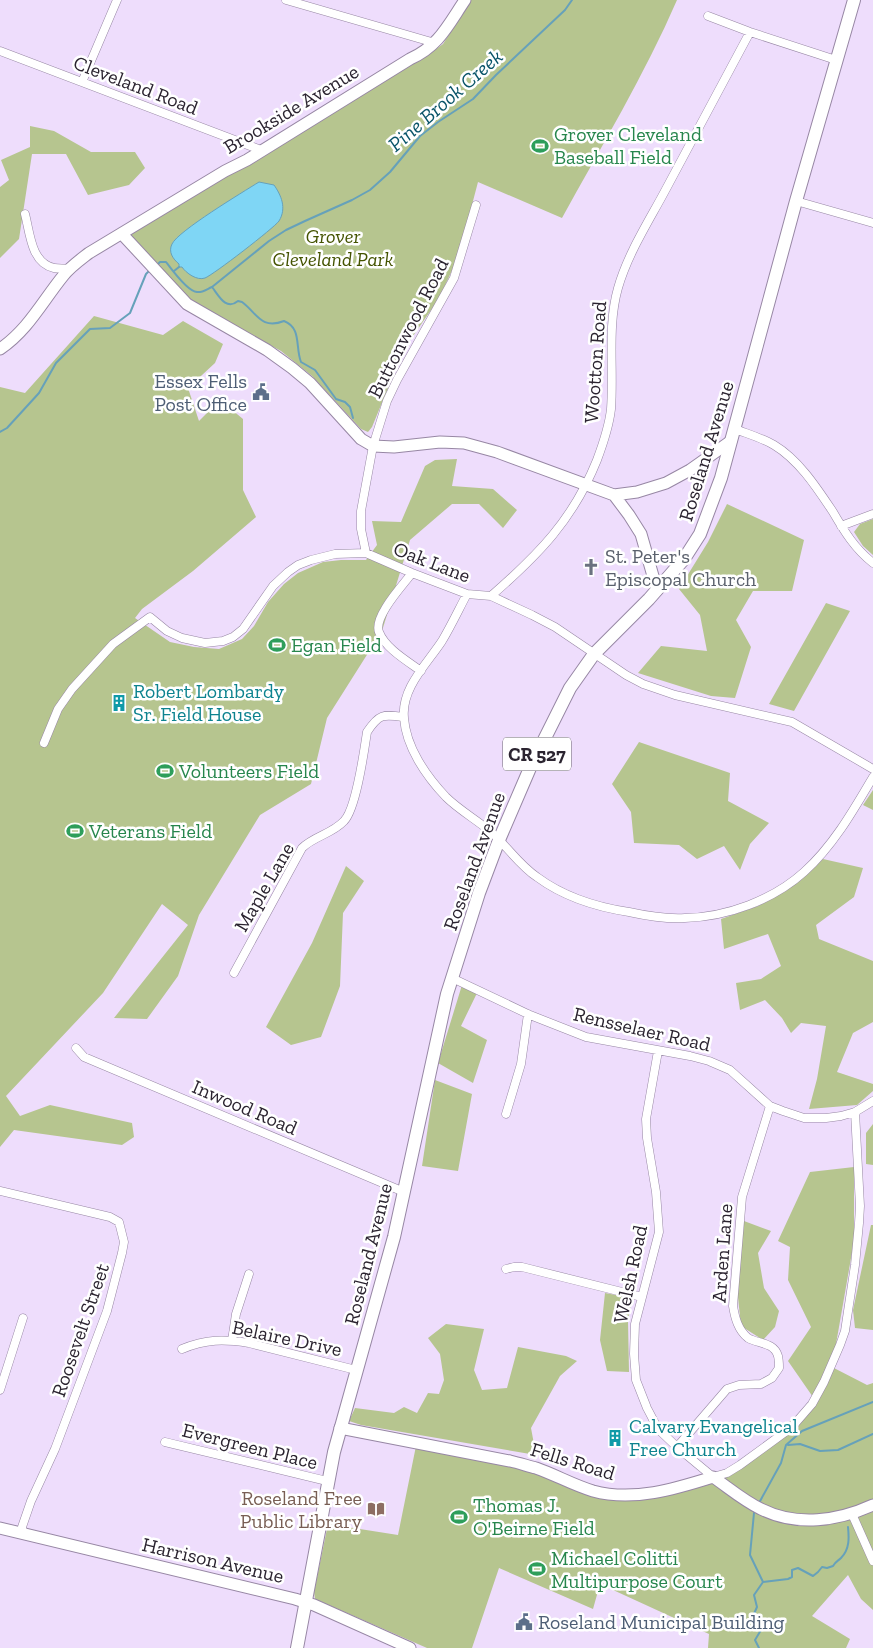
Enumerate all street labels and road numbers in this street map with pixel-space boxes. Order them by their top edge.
street label: Cleveland Road [70,50,202,120]
street label: Brookside Avenue [219,59,363,159]
street label: Buttonwood Road [362,254,454,402]
street label: Wootton Road [579,300,611,424]
street label: Roseland Avenue [673,378,739,524]
street label: Oak Lane [390,536,474,588]
road number: CR 527 [503,738,571,771]
street label: Roseland Avenue [438,789,510,933]
street label: Maple Lane [229,838,299,936]
street label: Rensselaer Road [571,1002,713,1056]
street label: Inwood Road [189,1074,301,1140]
street label: Roseland Avenue [339,1181,397,1327]
street label: Arden Lane [707,1203,737,1303]
street label: Welsh Road [608,1223,652,1325]
street label: Roosevelt Street [46,1260,114,1400]
street label: Belaire Drive [230,1315,344,1361]
street label: Evergreen Place [180,1418,320,1474]
street label: Fells Road [528,1437,618,1485]
street label: Harrison Avenue [140,1532,286,1588]

